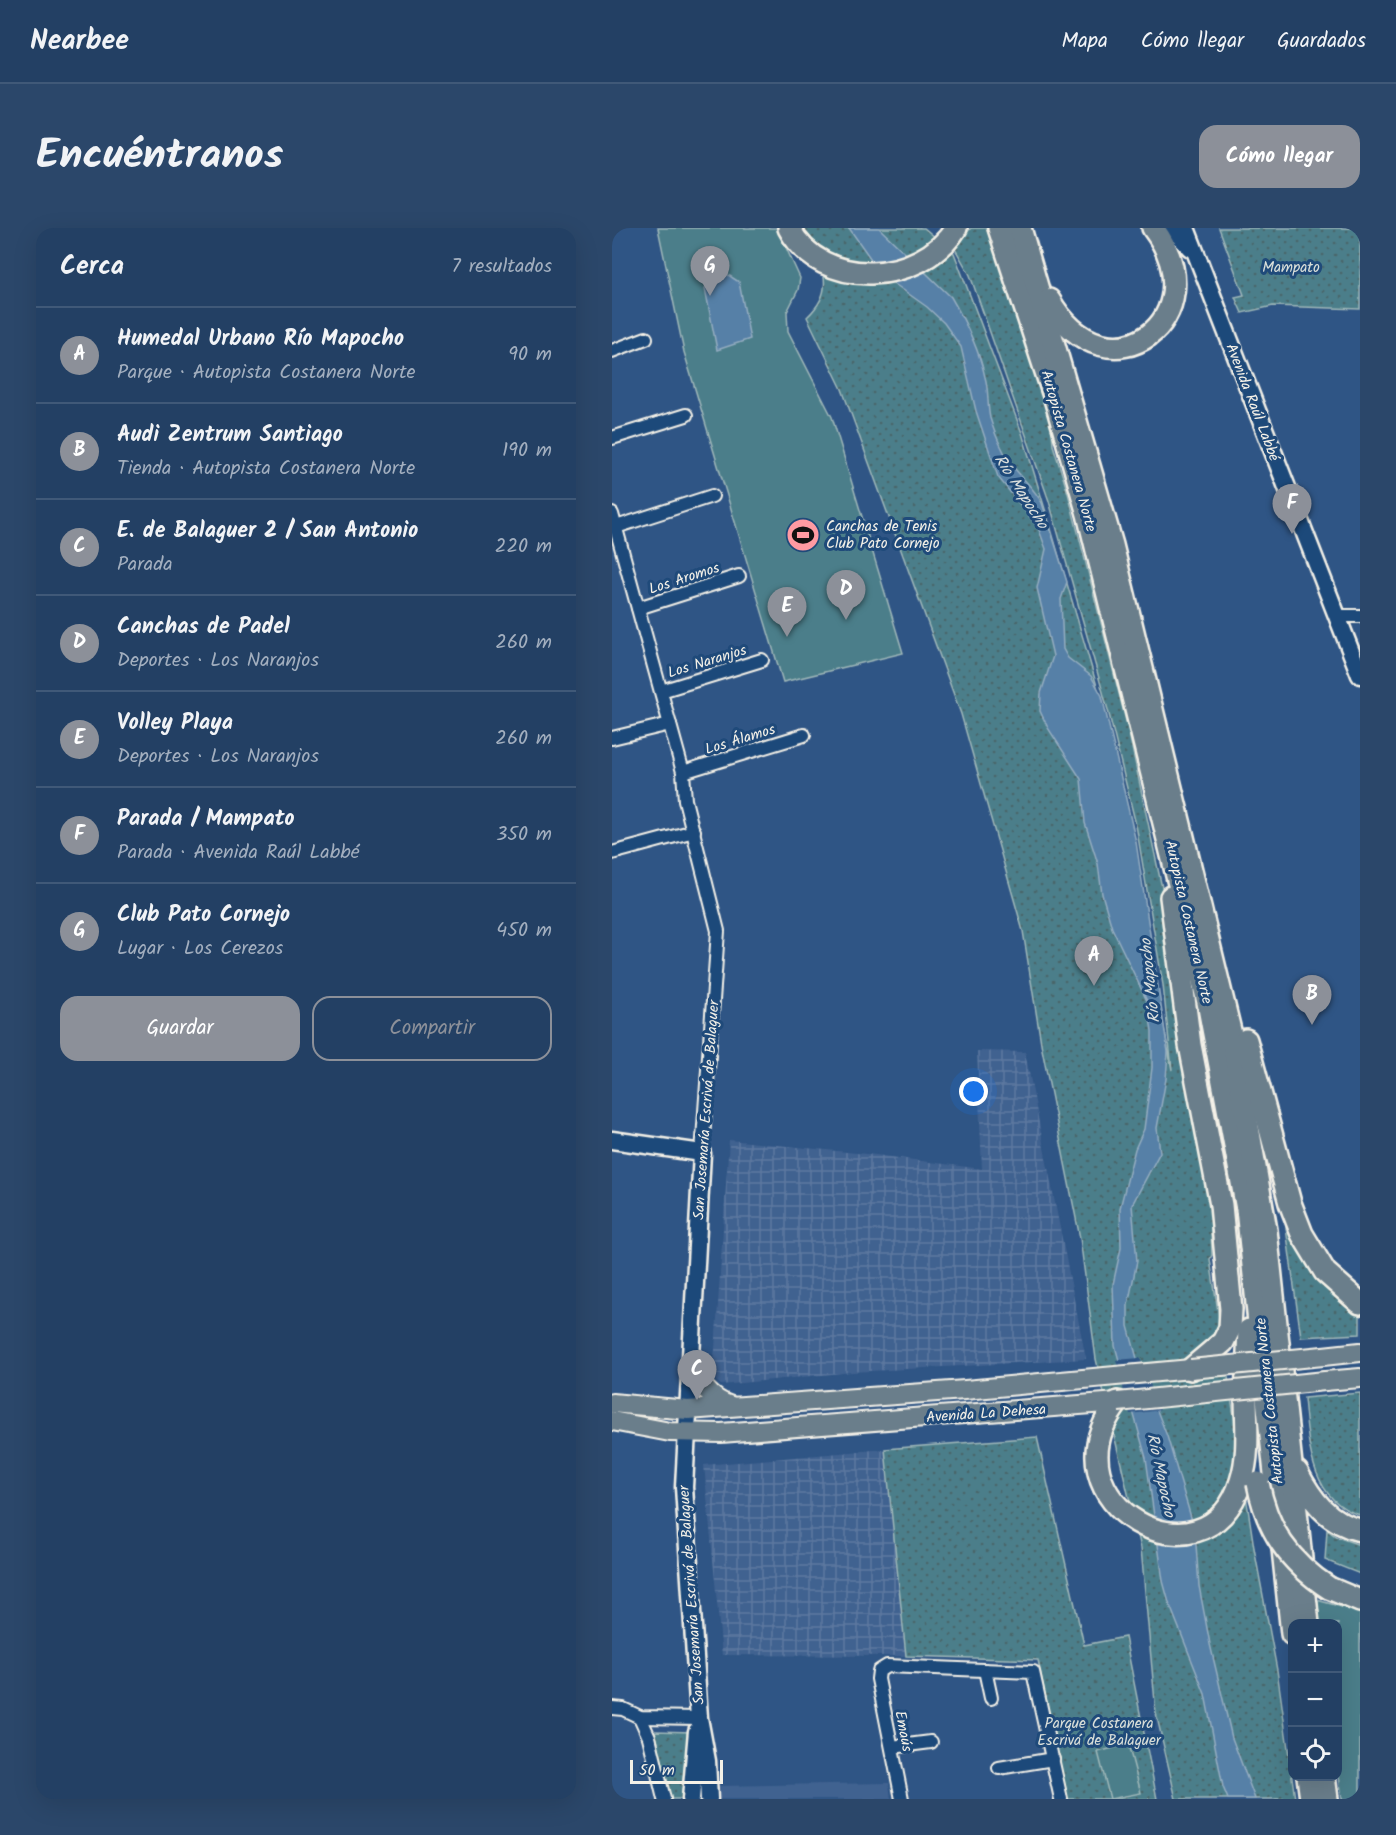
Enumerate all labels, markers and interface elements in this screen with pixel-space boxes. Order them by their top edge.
text: Nearbee [30,19,129,64]
text: Mapa [1061,25,1108,58]
text: Cómo llegar [1141,25,1244,58]
text: Guardados [1277,25,1366,58]
text: Encuéntranos [36,123,283,190]
button: Cómo llegar [1199,125,1360,188]
text: Cerca [60,246,124,288]
pin: G [690,247,730,296]
text: 7 resultados [451,251,552,283]
park label: Mampato [1262,256,1320,280]
text: Humedal Urbano Río Mapocho [117,322,404,357]
text: A [73,339,86,371]
text: 90 m [508,339,552,371]
street label: Avenida Raúl Labbé [1219,340,1286,466]
text: Parque · Autopista Costanera Norte [117,357,416,389]
street label: Autopista Costanera Norte [1033,368,1103,535]
text: Audi Zentrum Santiago [117,418,343,453]
text: B [73,435,86,467]
text: 190 m [502,435,552,467]
water label: Río Mapocho [987,449,1055,536]
text: Tienda · Autopista Costanera Norte [117,453,415,485]
pin: F [1272,484,1312,534]
text: E. de Balaguer 2 / San Antonio [117,514,418,549]
place label: Canchas de Tenis Club Pato Cornejo [826,515,940,556]
sports icon: Canchas de Tenis Club Pato Cornejo [785,517,821,553]
text: C [73,531,86,563]
text: 220 m [495,531,552,563]
text: Parada [117,549,173,581]
street label: Los Aromos [646,556,723,602]
pin: D [826,570,866,620]
pin: E [768,588,807,637]
text: Canchas de Padel [117,610,290,645]
text: D [73,627,86,659]
text: 260 m [495,627,552,659]
street label: Los Naranjos [665,638,750,685]
text: Deportes · Los Naranjos [117,645,319,677]
text: Volley Playa [117,706,233,741]
street label: Los Álamos [702,718,779,762]
text: E [74,723,85,755]
text: 260 m [495,723,552,755]
text: Deportes · Los Naranjos [117,741,319,773]
text: Parada / Mampato [117,802,295,837]
text: F [74,819,85,851]
text: 350 m [496,819,552,851]
text: Parada · Avenida Raúl Labbé [117,837,359,869]
street label: Autopista Costanera Norte [1158,838,1219,1007]
text: Club Pato Cornejo [117,898,290,933]
text: G [74,915,85,947]
text: 450 m [496,915,552,947]
text: Lugar · Los Cerezos [117,933,283,965]
pin: A [1074,936,1114,986]
water label: Río Mapocho [1133,936,1167,1024]
pin: B [1292,976,1332,1025]
button: Guardar [60,996,300,1061]
button: Compartir [312,996,552,1061]
street label: San Josemaría Escrivá de Balaguer [687,999,727,1221]
your location [959,1077,988,1106]
street label: Autopista Costanera Norte [1249,1316,1291,1485]
pin: C [678,1350,716,1400]
street label: Avenida La Dehesa [925,1398,1047,1430]
water label: Río Mapocho [1139,1431,1182,1521]
street label: San Josemaría Escrivá de Balaguer [672,1483,712,1705]
map controls [1288,1619,1342,1781]
button: + [1288,1619,1342,1673]
button: − [1288,1673,1342,1727]
street label: Emaús [887,1709,919,1754]
park label: Parque Costanera Escrivá de Balaguer [1037,1712,1162,1753]
button: locate [1288,1727,1342,1781]
scale bar [630,1757,723,1784]
text: 50 m [639,1758,675,1783]

